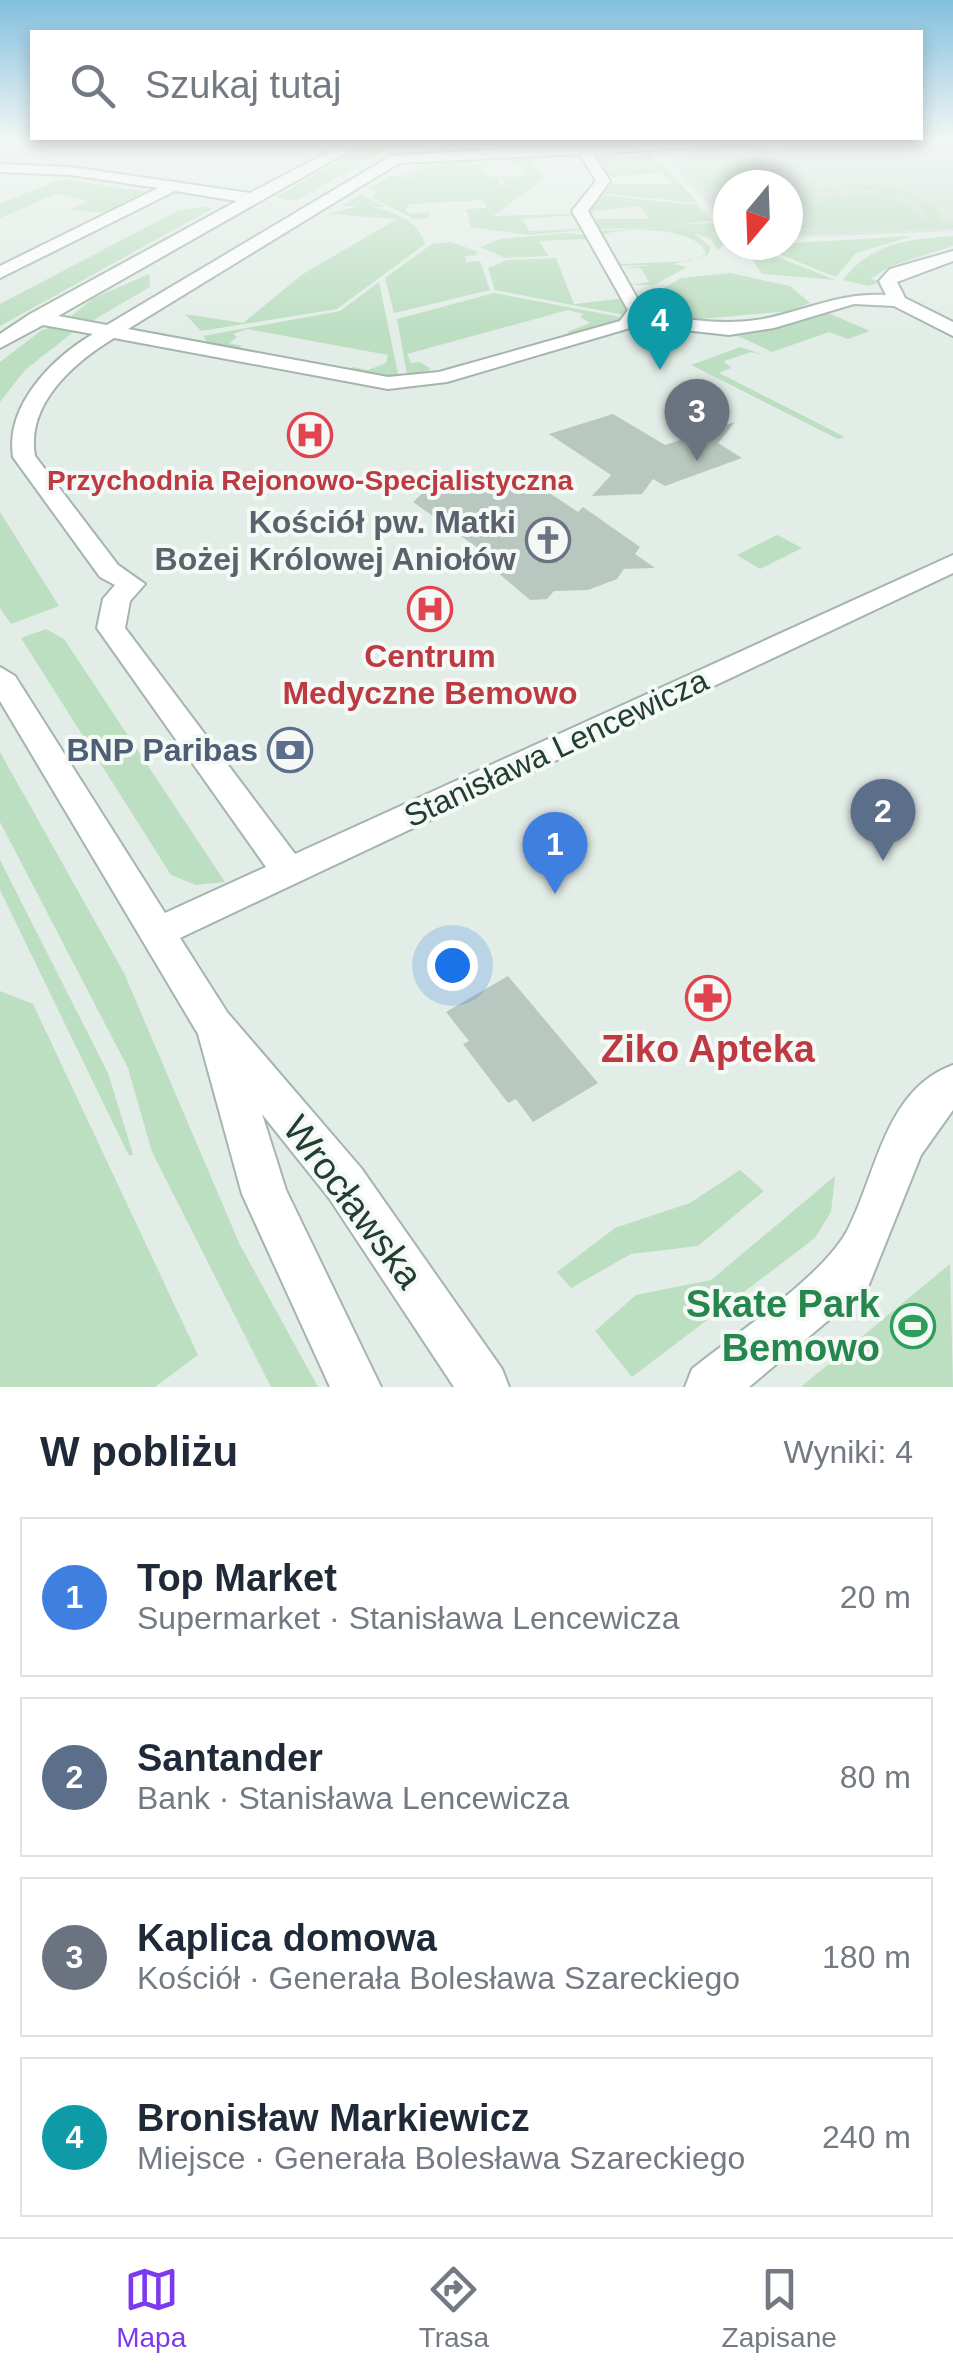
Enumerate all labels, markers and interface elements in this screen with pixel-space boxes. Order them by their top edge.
search box [30,30,923,140]
icon: search [65,58,120,113]
text: Szukaj tutaj [145,64,341,106]
north arrow [713,170,803,260]
pin: 4 [628,288,692,370]
pin: 3 [664,378,730,461]
hospital icon: Przychodnia Rejonowo-Specjalistyczna [287,412,333,458]
place label: Przychodnia Rejonowo-Specjalistyczna [47,465,573,496]
place label: Kościół pw. Matki Bożej Królowej Aniołów [155,504,516,577]
church icon: Kościół pw. Matki Bożej Królowej Aniołów [525,517,571,563]
hospital icon: Centrum Medyczne Bemowo [407,586,453,632]
place label: Centrum Medyczne Bemowo [282,638,578,711]
street label: Stanisława Lencewicza [398,662,714,834]
bank icon: BNP Paribas [267,727,313,773]
place label: BNP Paribas [67,732,258,768]
pin: 2 [850,778,916,861]
pin: 1 [522,812,588,894]
your location [427,940,478,991]
pharmacy icon: Ziko Apteka [685,975,731,1021]
place label: Ziko Apteka [601,1028,816,1070]
street label: Wrocławska [275,1108,432,1297]
place label: Skate Park Bemowo [686,1283,881,1369]
sports icon: Skate Park Bemowo [890,1303,936,1349]
text: W pobliżu [40,1428,238,1475]
text: Wyniki: 4 [783,1434,913,1470]
text: Top Market [137,1557,337,1599]
text: 1 [66,1579,83,1615]
text: 20 m [840,1579,911,1615]
text: Supermarket · Stanisława Lencewicza [137,1600,679,1636]
text: Santander [137,1737,323,1779]
text: 2 [66,1759,83,1795]
text: 80 m [840,1759,911,1795]
text: Bank · Stanisława Lencewicza [137,1780,569,1816]
text: Kaplica domowa [137,1917,437,1959]
text: 3 [66,1939,83,1975]
text: 180 m [822,1939,911,1975]
text: Kościół · Generała Bolesława Szareckiego [137,1960,740,1996]
text: Bronisław Markiewicz [137,2097,530,2139]
text: 4 [66,2119,83,2155]
text: 240 m [822,2119,911,2155]
text: Miejsce · Generała Bolesława Szareckiego [137,2140,745,2176]
tab: Mapa [116,2262,186,2354]
tab: Trasa [419,2262,489,2354]
tab: Zapisane [722,2262,837,2354]

